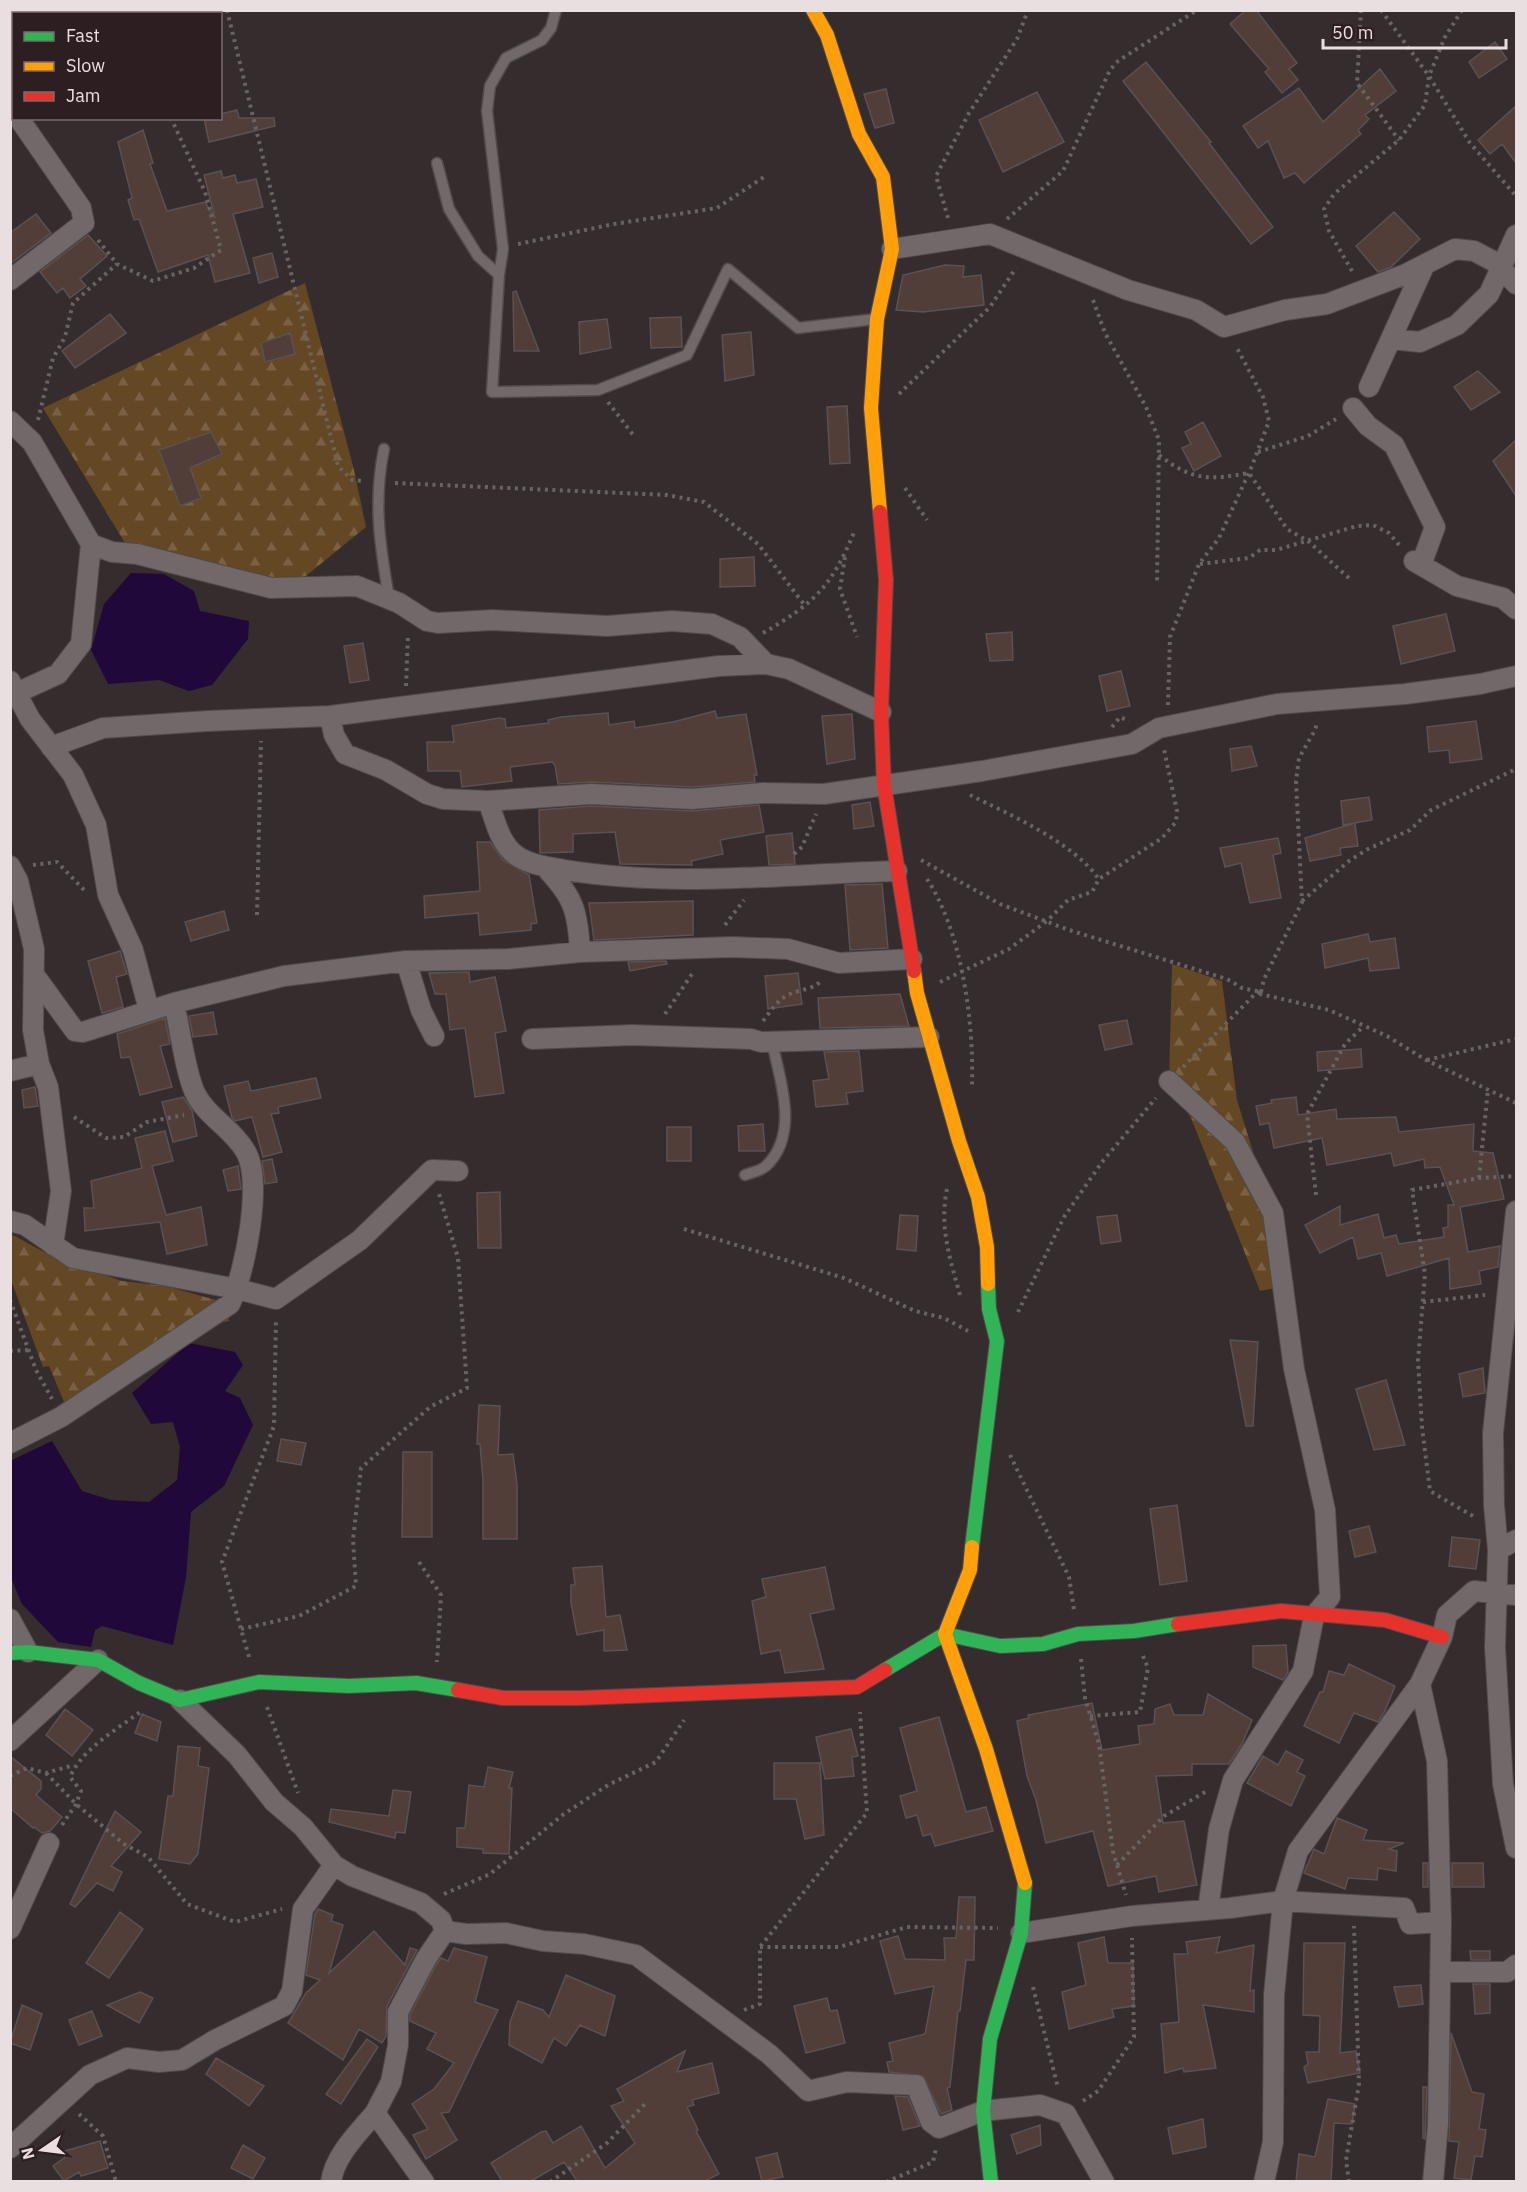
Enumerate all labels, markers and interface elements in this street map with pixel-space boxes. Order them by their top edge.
legend [12,12,222,120]
scale bar [1323,12,1506,50]
text: 50 m [1332,21,1374,44]
text: Fast [66,24,100,47]
text: Slow [66,54,105,77]
text: Jam [66,84,101,107]
north arrow [12,2120,72,2180]
text: N [16,2146,39,2162]

